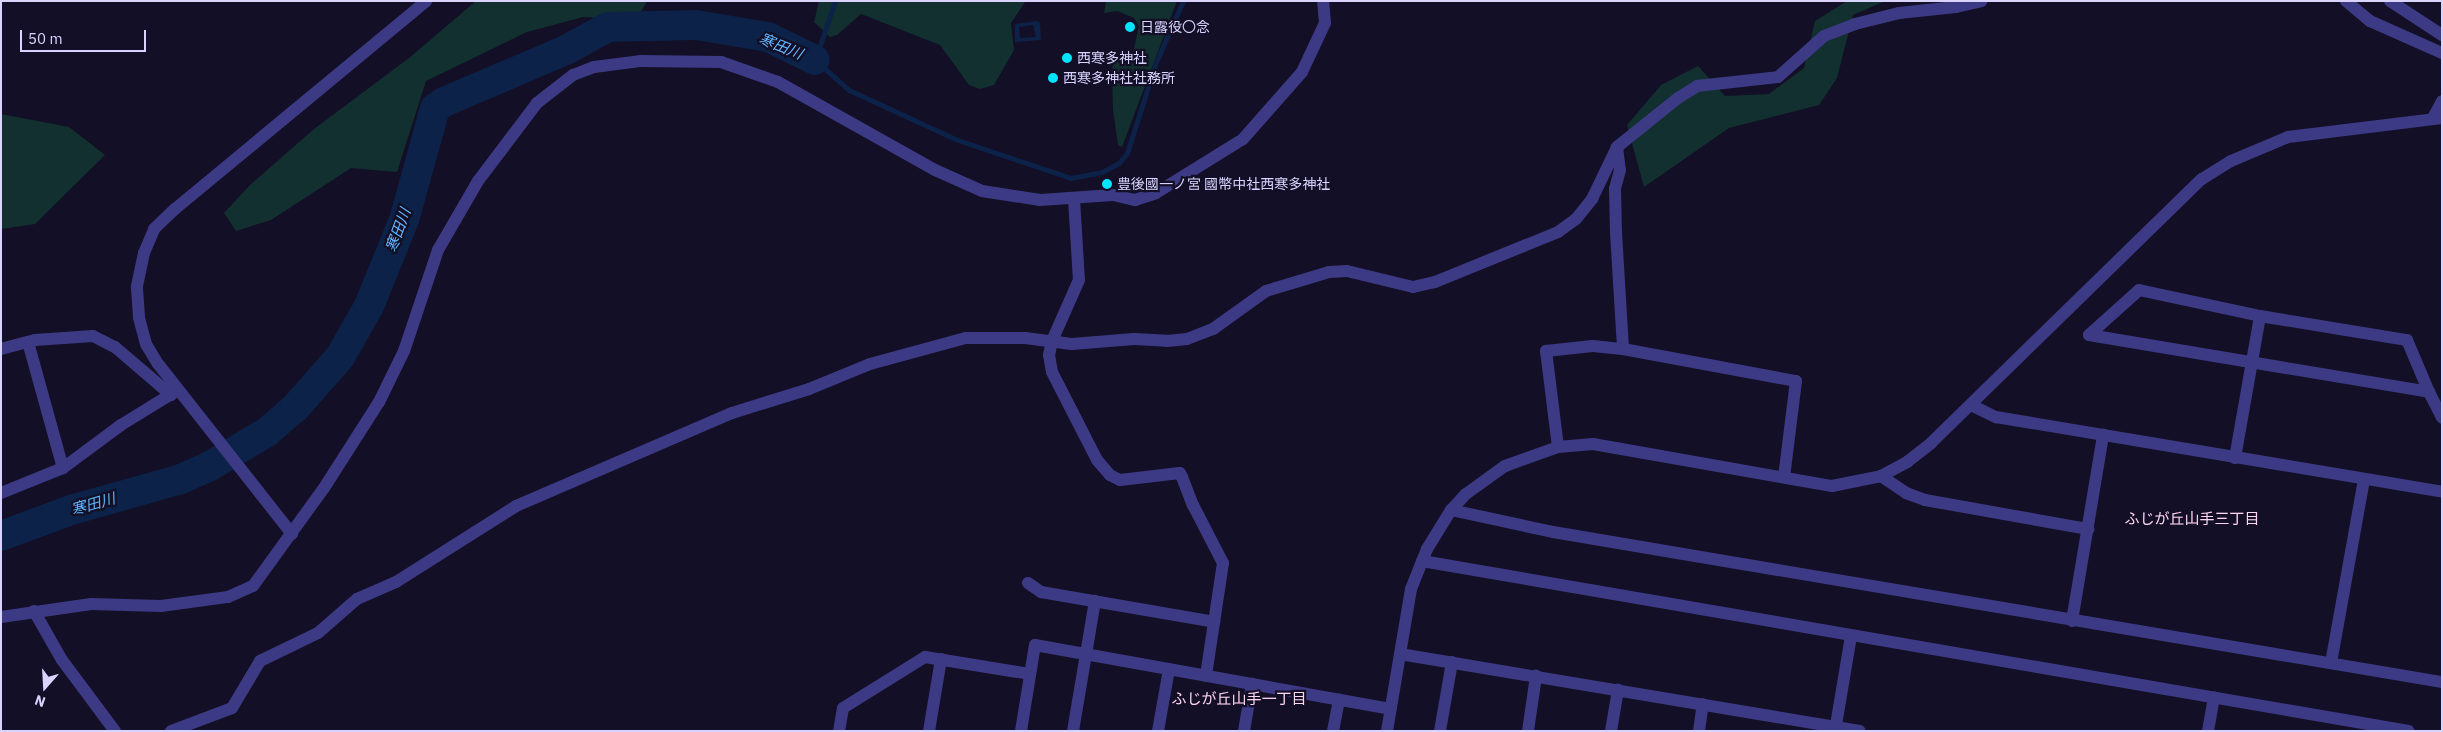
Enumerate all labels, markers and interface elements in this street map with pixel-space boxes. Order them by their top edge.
place label: 日露役〇念 [1140,19,1210,35]
scale bar [22,20,149,52]
marker: 日露役〇念 [1124,21,1136,33]
text: 50 m [28,29,63,48]
water label: 寒田川 [757,29,805,63]
place label: 西寒多神社 [1077,50,1147,66]
marker: 西寒多神社 [1061,52,1073,64]
place label: 西寒多神社社務所 [1063,70,1175,86]
marker: 西寒多神社社務所 [1047,72,1059,84]
place label: 豊後國一ノ宮 國幣中社西寒多神社 [1117,176,1330,192]
marker: 豊後國一ノ宮 國幣中社西寒多神社 [1101,178,1113,190]
water label: 寒田川 [382,206,414,254]
water label: 寒田川 [69,489,117,519]
district label: ふじが丘山手三丁目 [2125,510,2259,528]
north arrow [20,662,70,712]
district label: ふじが丘山手一丁目 [1172,690,1306,708]
text: N [32,691,48,711]

